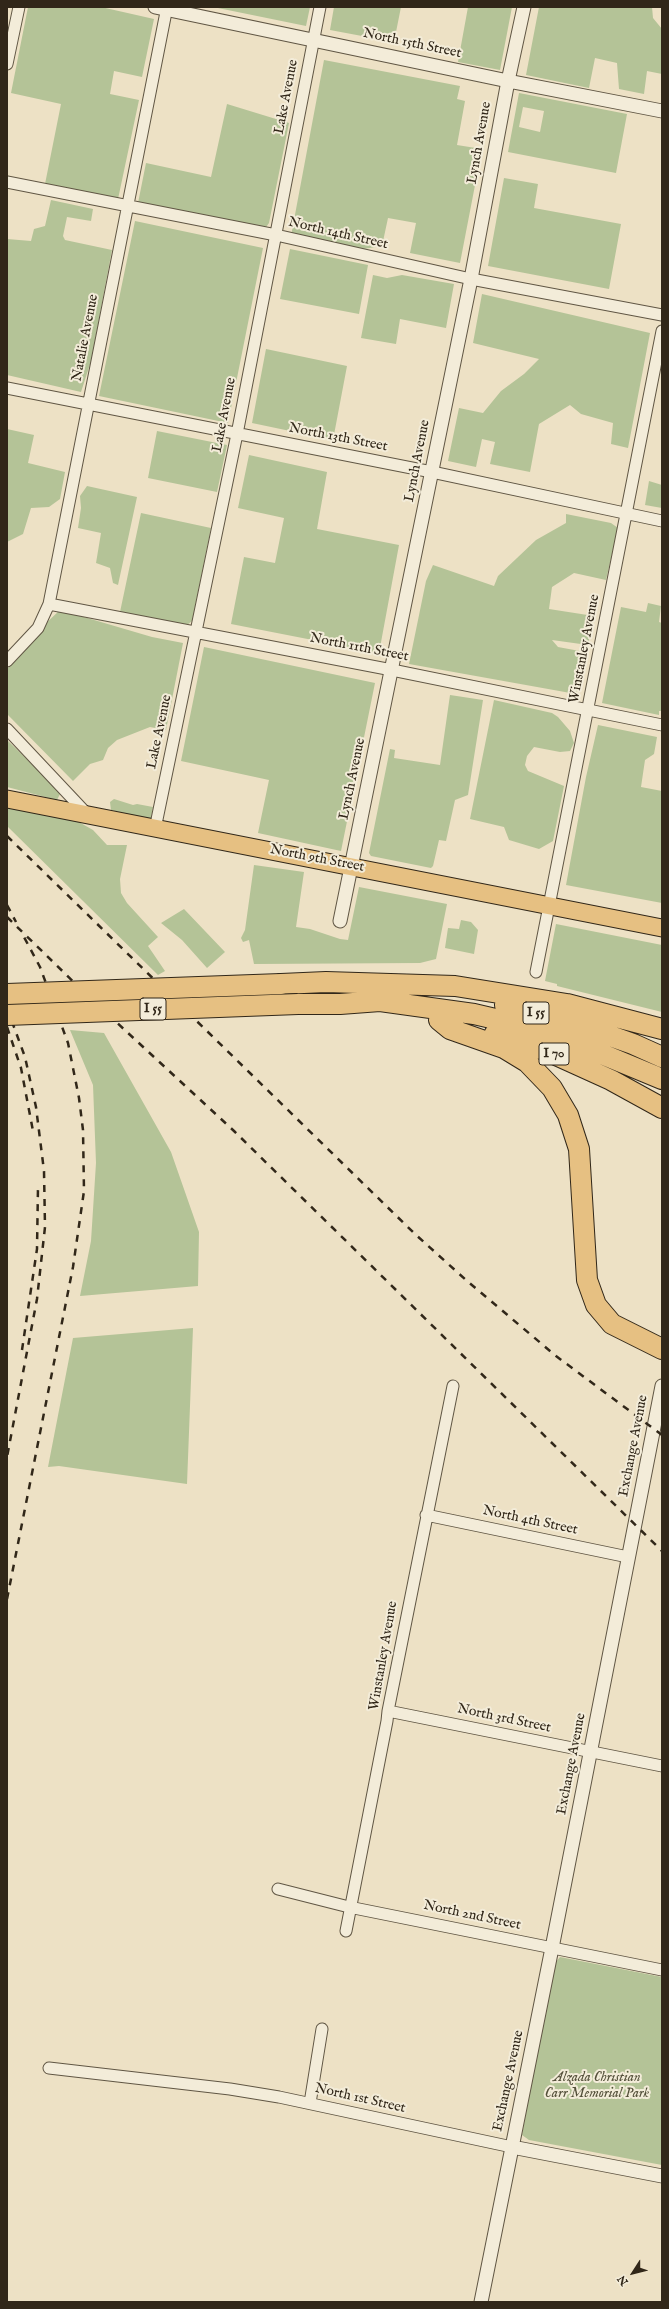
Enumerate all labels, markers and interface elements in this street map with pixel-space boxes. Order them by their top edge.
street label: North 15th Street [361,25,463,63]
street label: Lake Avenue [272,58,302,136]
street label: Lynch Avenue [464,101,496,185]
street label: North 14th Street [286,214,390,254]
street label: Natalie Avenue [69,293,103,383]
street label: Lake Avenue [210,376,240,454]
street label: Lynch Avenue [402,418,434,504]
street label: North 13th Street [287,420,389,456]
street label: Winstanley Avenue [566,593,604,705]
street label: North 11th Street [308,630,410,666]
street label: Lake Avenue [144,693,176,771]
street label: Lynch Avenue [336,736,370,822]
street label: North 9th Street [268,842,366,876]
road number: I 55 [140,998,166,1020]
road number: I 55 [523,1002,549,1024]
road number: I 70 [539,1043,569,1065]
street label: Exchange Avenue [616,1394,652,1498]
street label: North 4th Street [481,1503,579,1539]
street label: Winstanley Avenue [366,1600,402,1712]
street label: North 3rd Street [456,1701,552,1737]
street label: Exchange Avenue [554,1712,590,1816]
street label: North 2nd Street [422,1897,522,1935]
street label: Exchange Avenue [490,2029,528,2133]
park label: Alzada Christian Carr Memorial Park [545,2070,649,2102]
street label: North 1st Street [313,2080,407,2118]
north arrow [613,2253,653,2293]
text: N [615,2272,632,2288]

